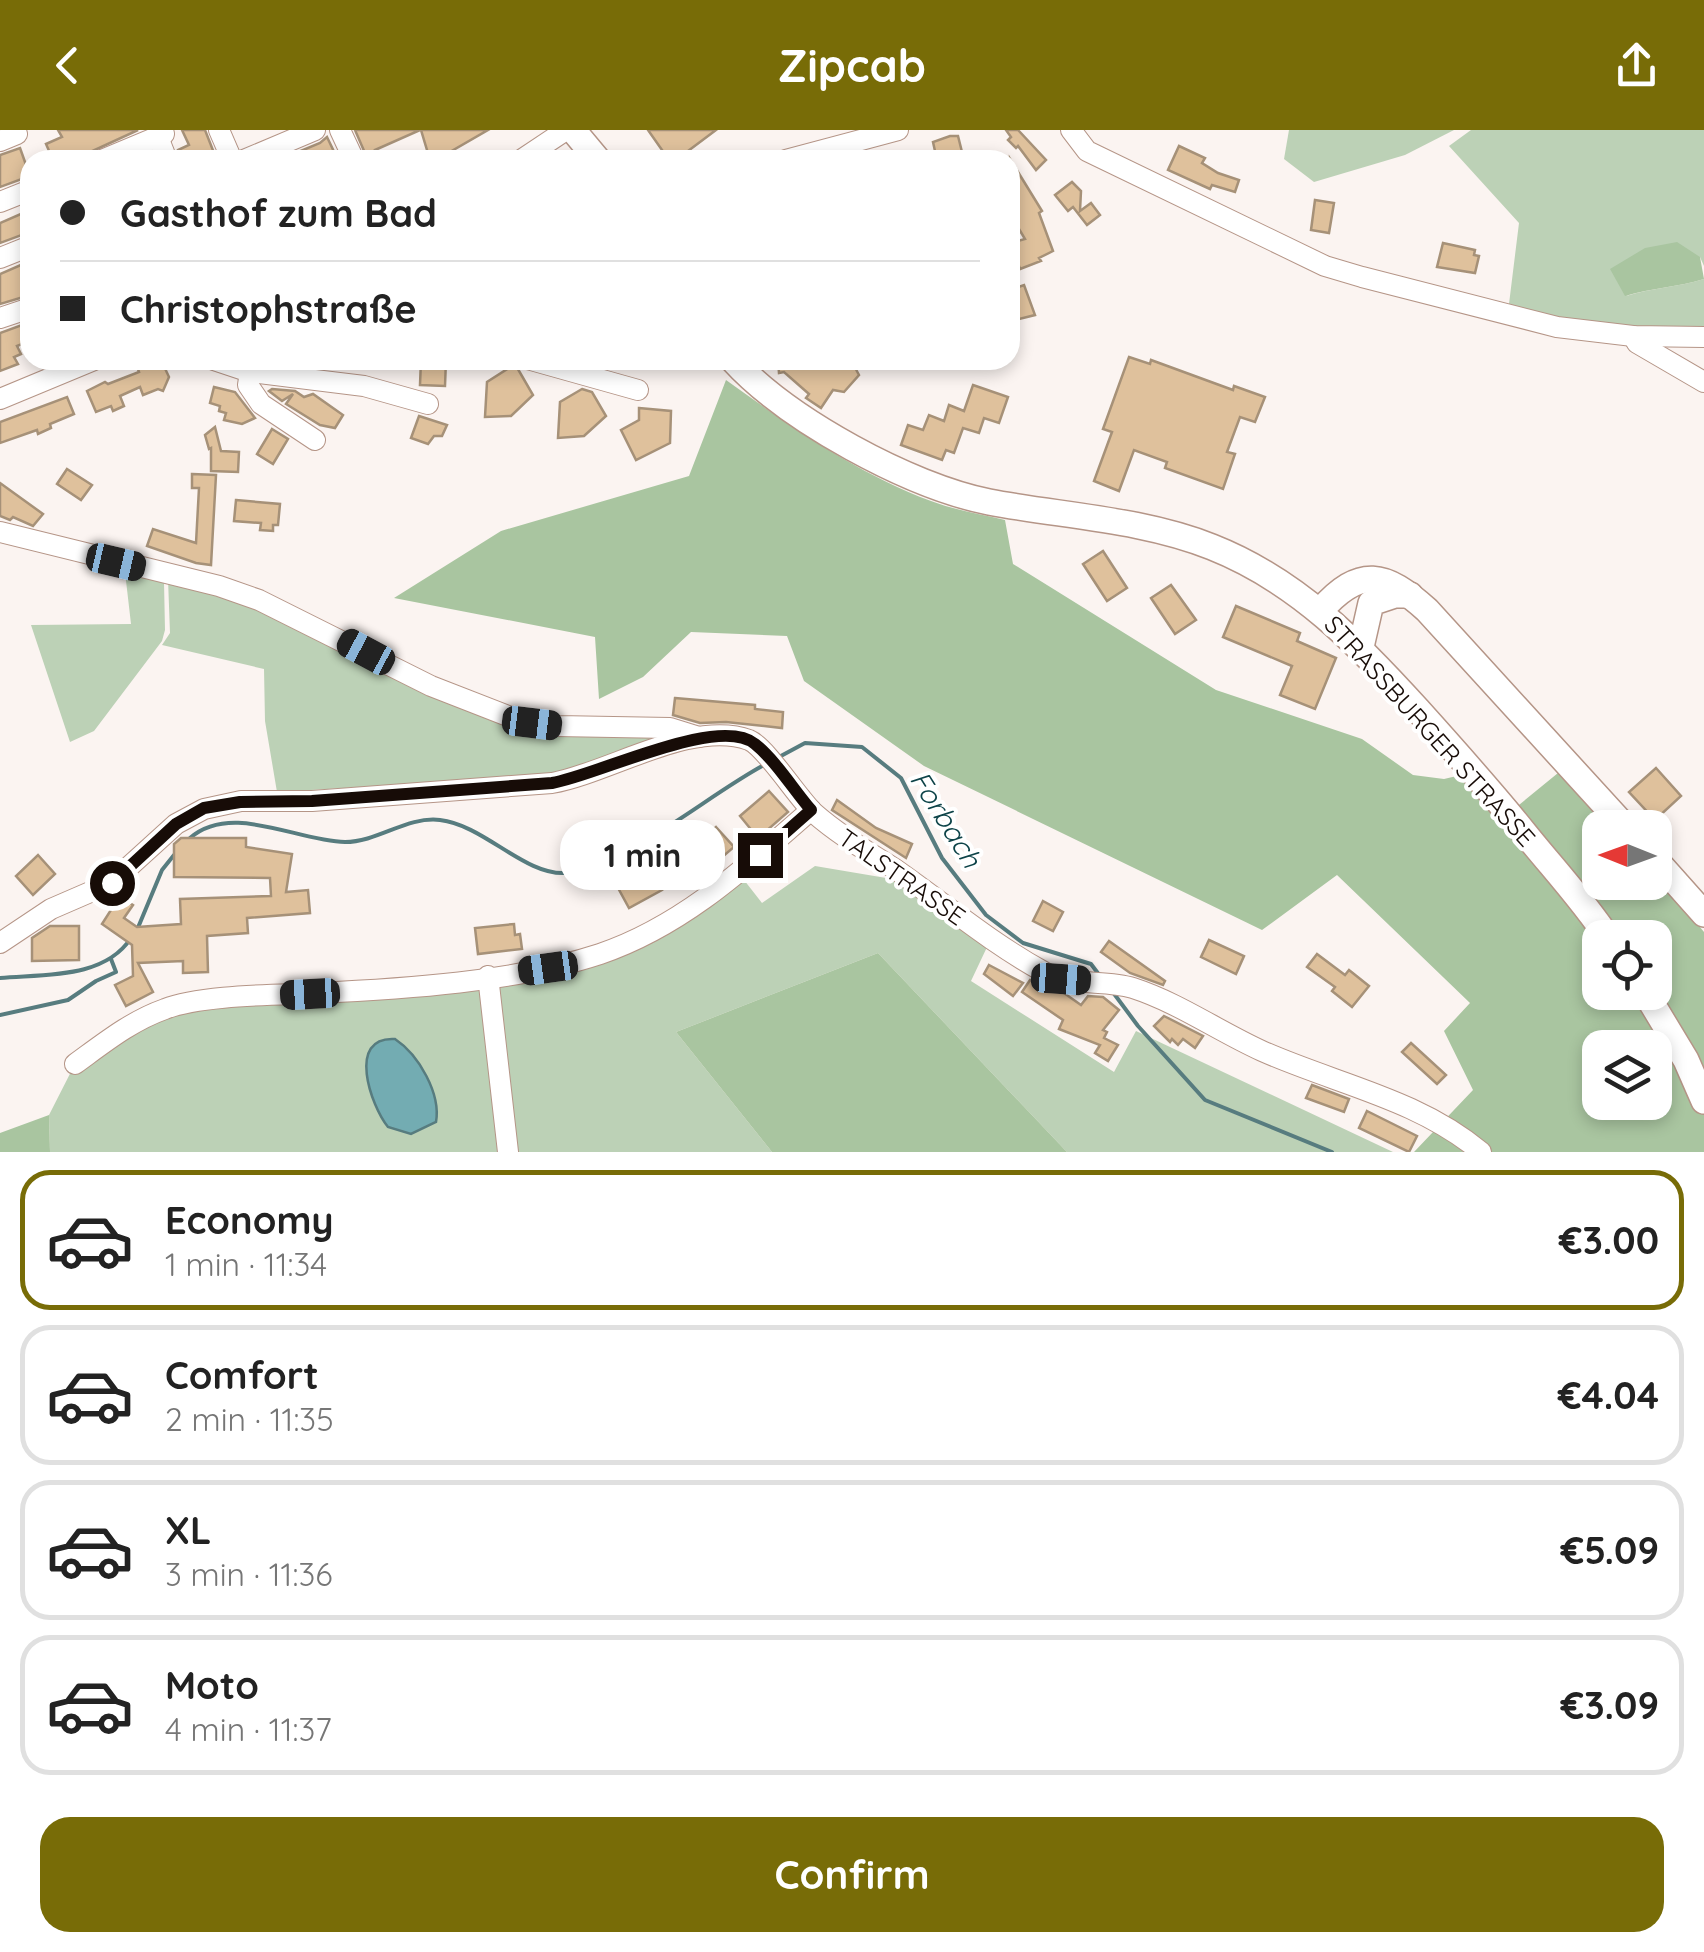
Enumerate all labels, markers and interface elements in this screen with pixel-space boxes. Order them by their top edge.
text: Zipcab [778,37,926,93]
icon: back [40,38,95,93]
icon: share [1609,38,1664,93]
text: Gasthof zum Bad [120,189,437,237]
text: Christophstraße [120,285,417,333]
car [83,541,149,583]
street label: STRASSBURGER STRASSE [1318,609,1542,853]
car [332,625,400,679]
car [500,704,564,742]
water label: Forbach [903,764,990,875]
north arrow [1582,810,1672,900]
map controls [1582,810,1672,1120]
callout: 1 min [560,820,725,890]
street label: TALSTRASSE [833,822,972,932]
route end [738,833,783,878]
text: 1 min [604,835,681,875]
route start [90,861,135,906]
button: locate [1582,920,1672,1010]
car [516,949,580,987]
car [1030,962,1092,996]
car [279,977,341,1011]
button: layers [1582,1030,1672,1120]
icon: car [45,1195,135,1285]
text: Economy [165,1196,334,1244]
text: €3.00 [1559,1216,1659,1264]
text: 1 min · 11:34 [165,1244,327,1284]
icon: car [45,1350,135,1440]
text: Comfort [165,1351,319,1399]
text: €4.04 [1558,1371,1659,1419]
text: 2 min · 11:35 [165,1399,334,1439]
icon: car [45,1505,135,1595]
text: XL [165,1506,211,1554]
text: €5.09 [1560,1526,1659,1574]
text: 3 min · 11:36 [165,1554,332,1594]
icon: car [45,1660,135,1750]
text: Moto [165,1661,259,1709]
text: €3.09 [1560,1681,1659,1729]
text: 4 min · 11:37 [165,1709,332,1749]
button: Confirm [40,1817,1664,1932]

